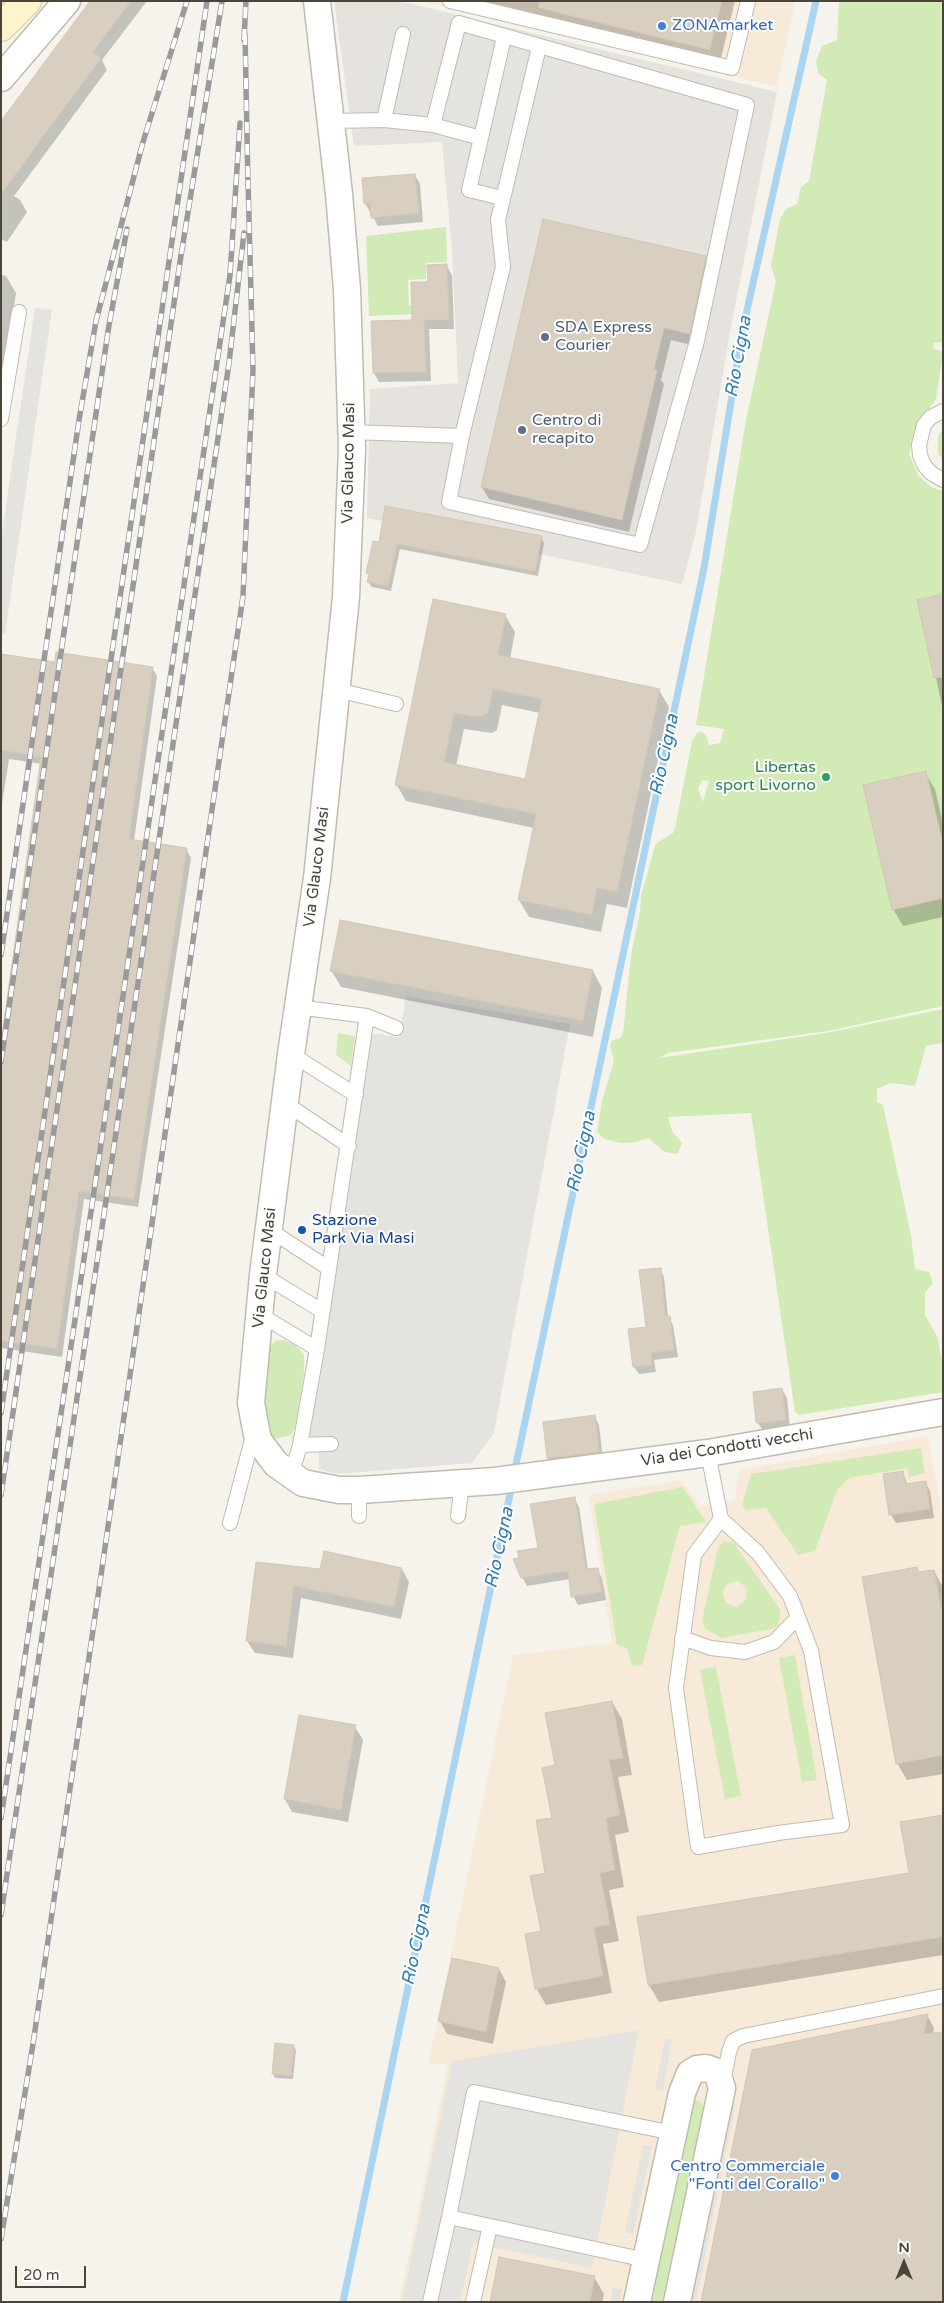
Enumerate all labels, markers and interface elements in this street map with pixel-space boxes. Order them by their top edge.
place label: ZONAmarket [672,16,773,36]
marker: ZONAmarket [656,20,668,32]
water label: Rio Cigna [721,315,757,399]
place label: SDA Express Courier [555,318,652,356]
marker: SDA Express Courier [539,331,551,343]
street label: Via Glauco Masi [338,402,360,524]
place label: Centro di recapito [532,411,601,449]
marker: Centro di recapito [516,424,528,436]
water label: Rio Cigna [646,712,684,798]
place label: Libertas sport Livorno [715,758,816,796]
marker: Libertas sport Livorno [820,771,832,783]
street label: Via Glauco Masi [300,806,334,928]
water label: Rio Cigna [563,1109,601,1195]
street label: Via Glauco Masi [249,1207,281,1329]
place label: Stazione Park Via Masi [312,1211,415,1249]
marker: Stazione Park Via Masi [296,1224,308,1236]
street label: Via dei Condotti vecchi [640,1425,814,1471]
water label: Rio Cigna [481,1505,519,1591]
water label: Rio Cigna [398,1902,436,1988]
place label: Centro Commerciale "Fonti del Corallo" [670,2157,825,2195]
marker: Centro Commerciale "Fonti del Corallo" [829,2170,841,2182]
north arrow [879,2238,929,2288]
text: N [898,2239,910,2256]
scale bar [18,2256,89,2288]
text: 20 m [23,2266,60,2284]

